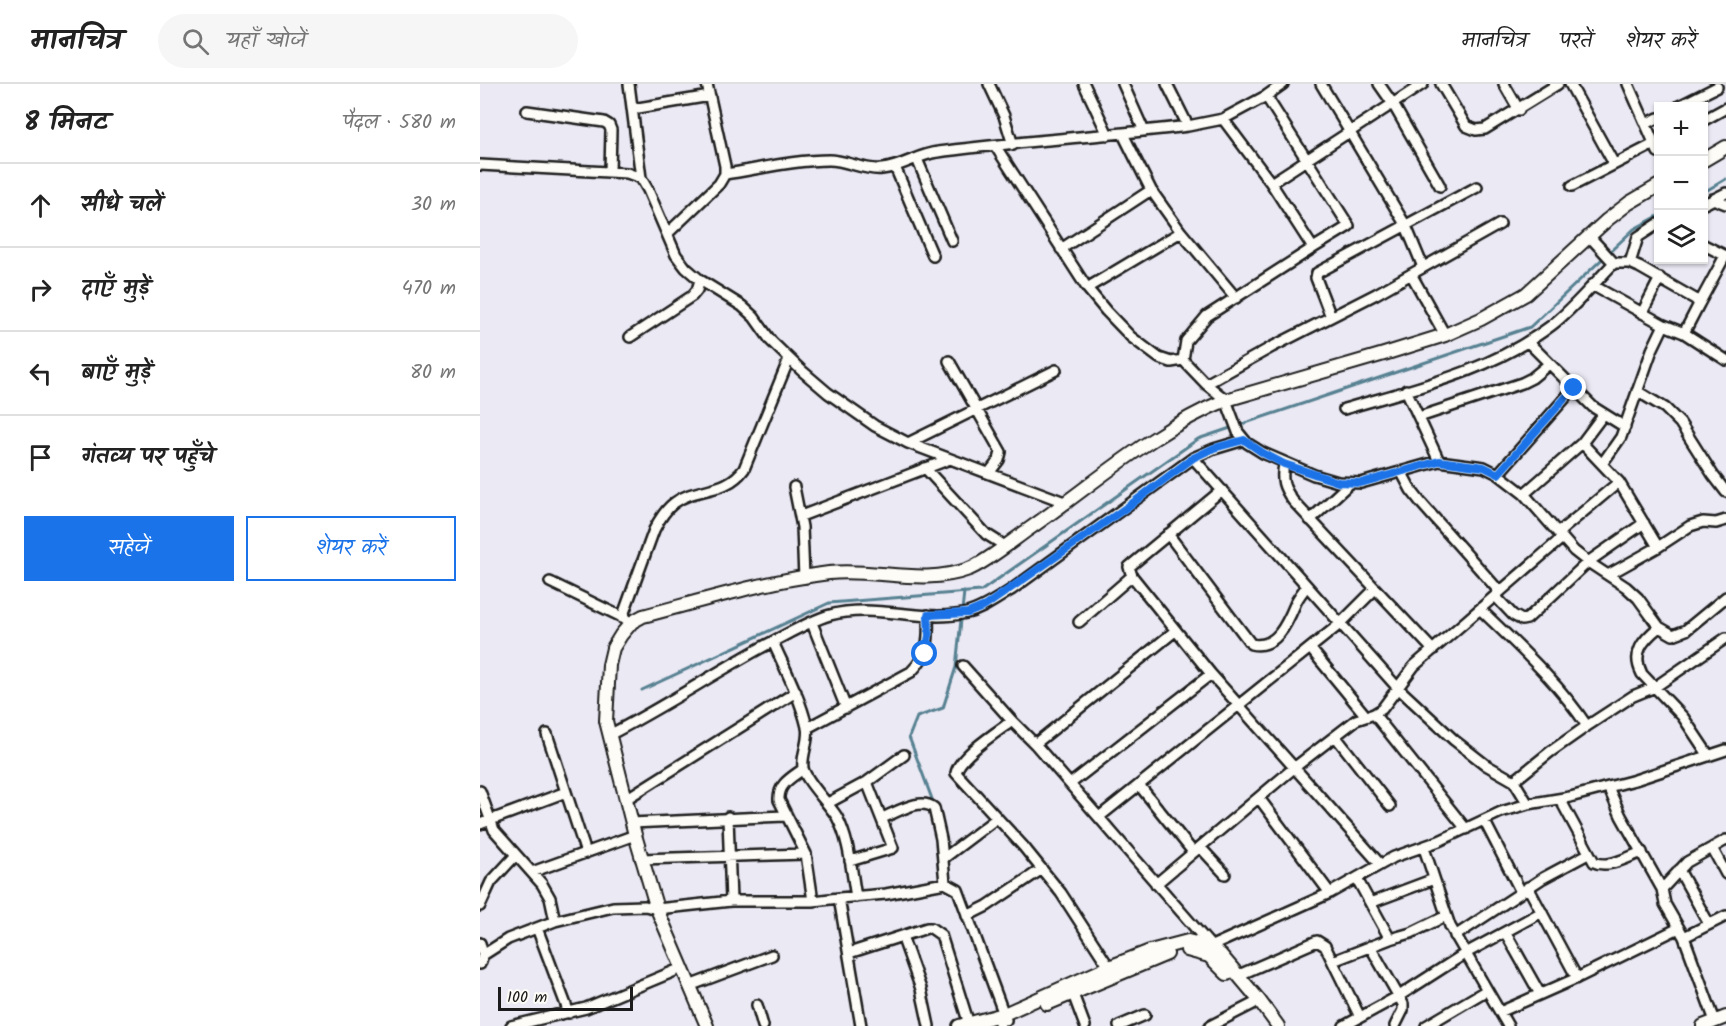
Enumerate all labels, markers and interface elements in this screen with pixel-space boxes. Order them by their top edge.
search box [158,14,578,68]
text: मानचित्र [30,19,122,64]
text: यहाँ खोजें [227,24,306,59]
icon: search [179,25,212,58]
text: मानचित्र [1462,25,1527,58]
text: परतें [1560,25,1592,58]
text: शेयर करें [1625,25,1696,58]
text: 8 मिनट [24,102,108,144]
map controls [1654,102,1708,264]
button: + [1654,102,1708,156]
text: पैदल · 580 m [343,107,456,139]
button: − [1654,156,1708,210]
text: सीधे चलें [81,188,162,223]
icon: ahead [24,189,57,222]
text: 30 m [411,189,456,221]
button: layers [1654,210,1708,264]
text: दाएँ मुड़ें [81,272,150,307]
icon: right [24,273,57,306]
text: 470 m [402,273,456,305]
text: बाएँ मुड़ें [81,356,152,391]
icon: left [24,357,57,390]
text: 80 m [410,357,456,389]
route end [1560,374,1586,400]
text: गंतव्य पर पहुँचे [81,440,214,475]
icon: arrive [24,441,57,474]
button: सहेजें [24,516,234,581]
button: शेयर करें [246,516,456,581]
route start [911,640,937,666]
scale bar [498,984,633,1012]
text: 100 m [507,985,547,1010]

